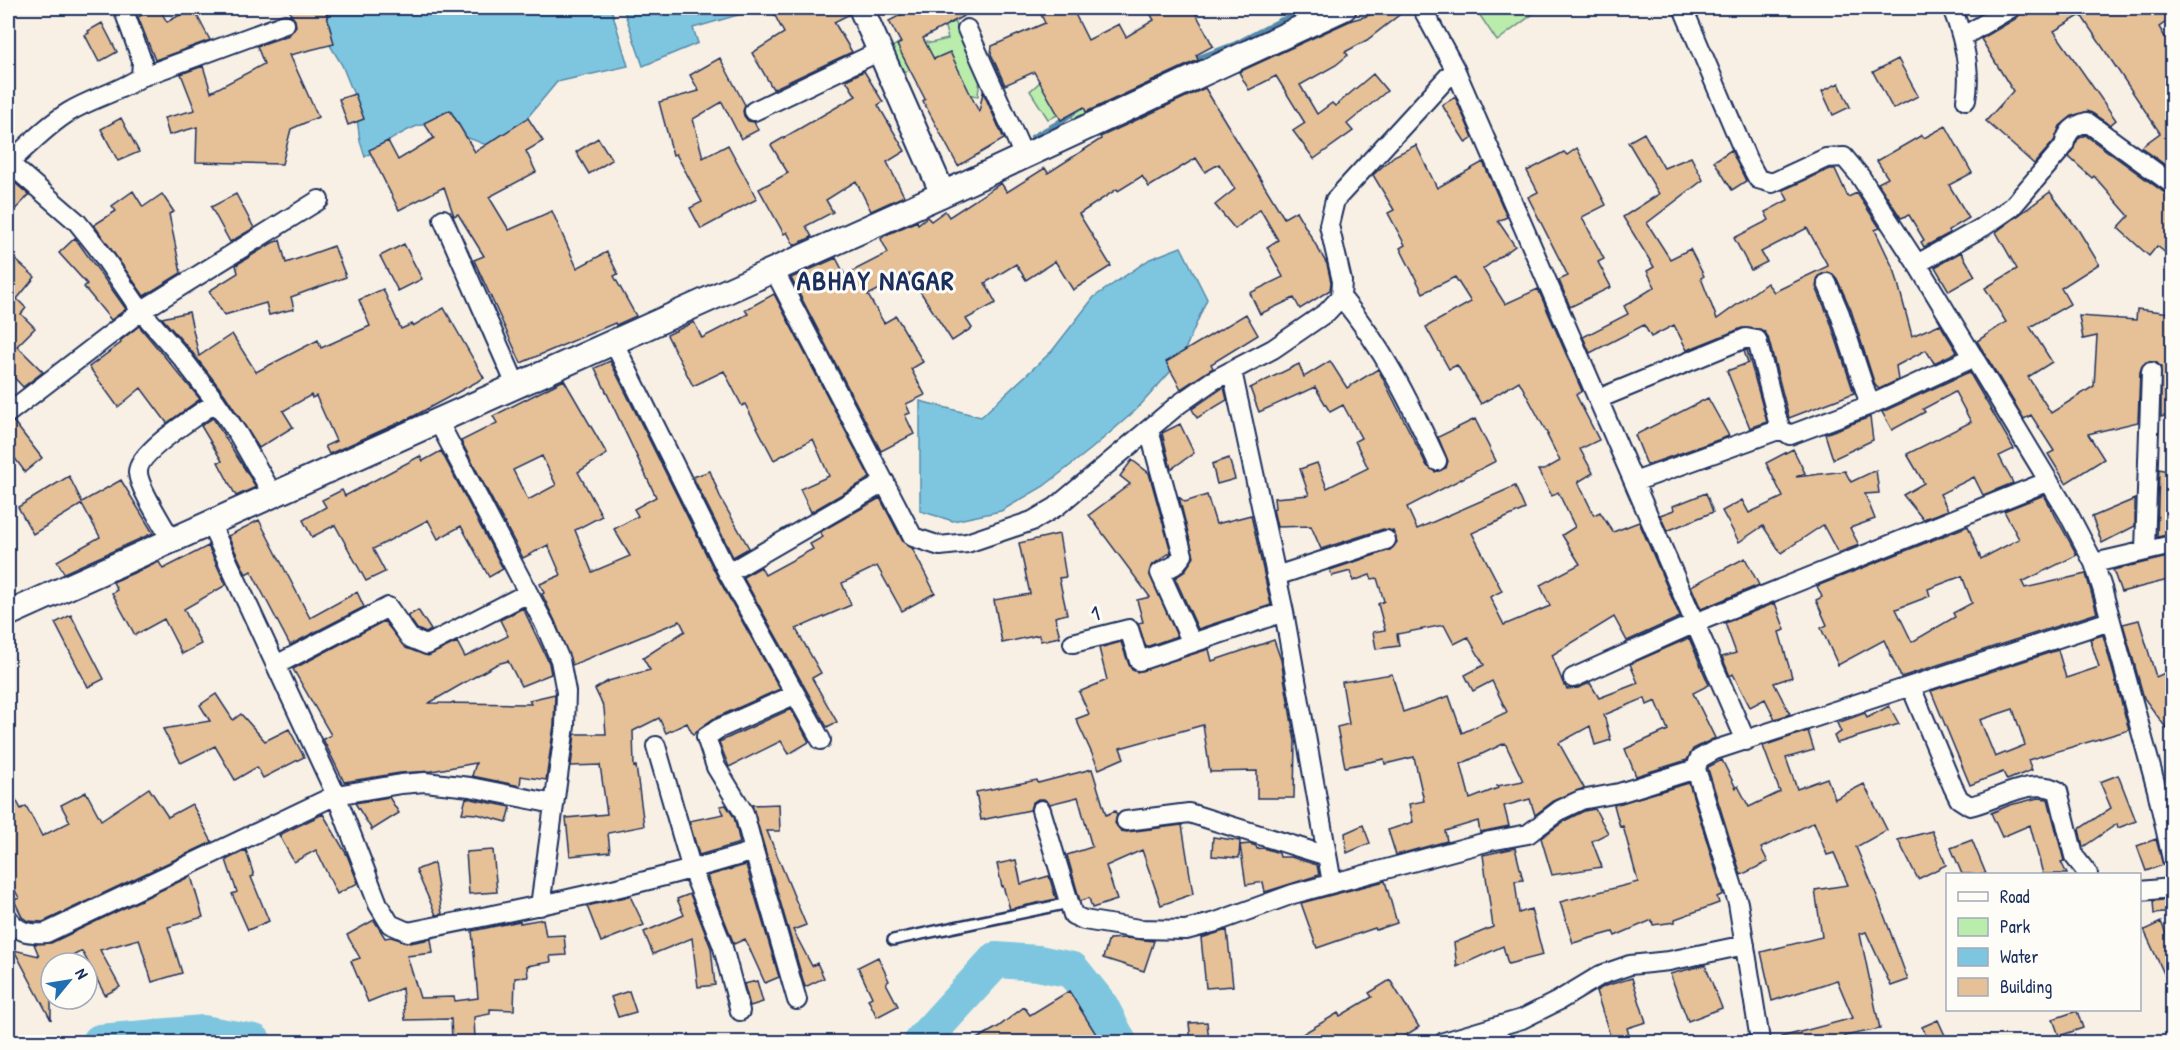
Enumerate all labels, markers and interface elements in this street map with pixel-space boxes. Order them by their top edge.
district label: ABHAY NAGAR [797,261,955,299]
street label: 1 [1087,597,1103,629]
legend [1946,873,2141,1011]
text: Road [2000,884,2030,909]
text: Park [2000,914,2031,939]
text: Water [2000,944,2038,969]
north arrow [39,951,99,1011]
text: N [70,964,94,983]
text: Building [2000,974,2052,999]

